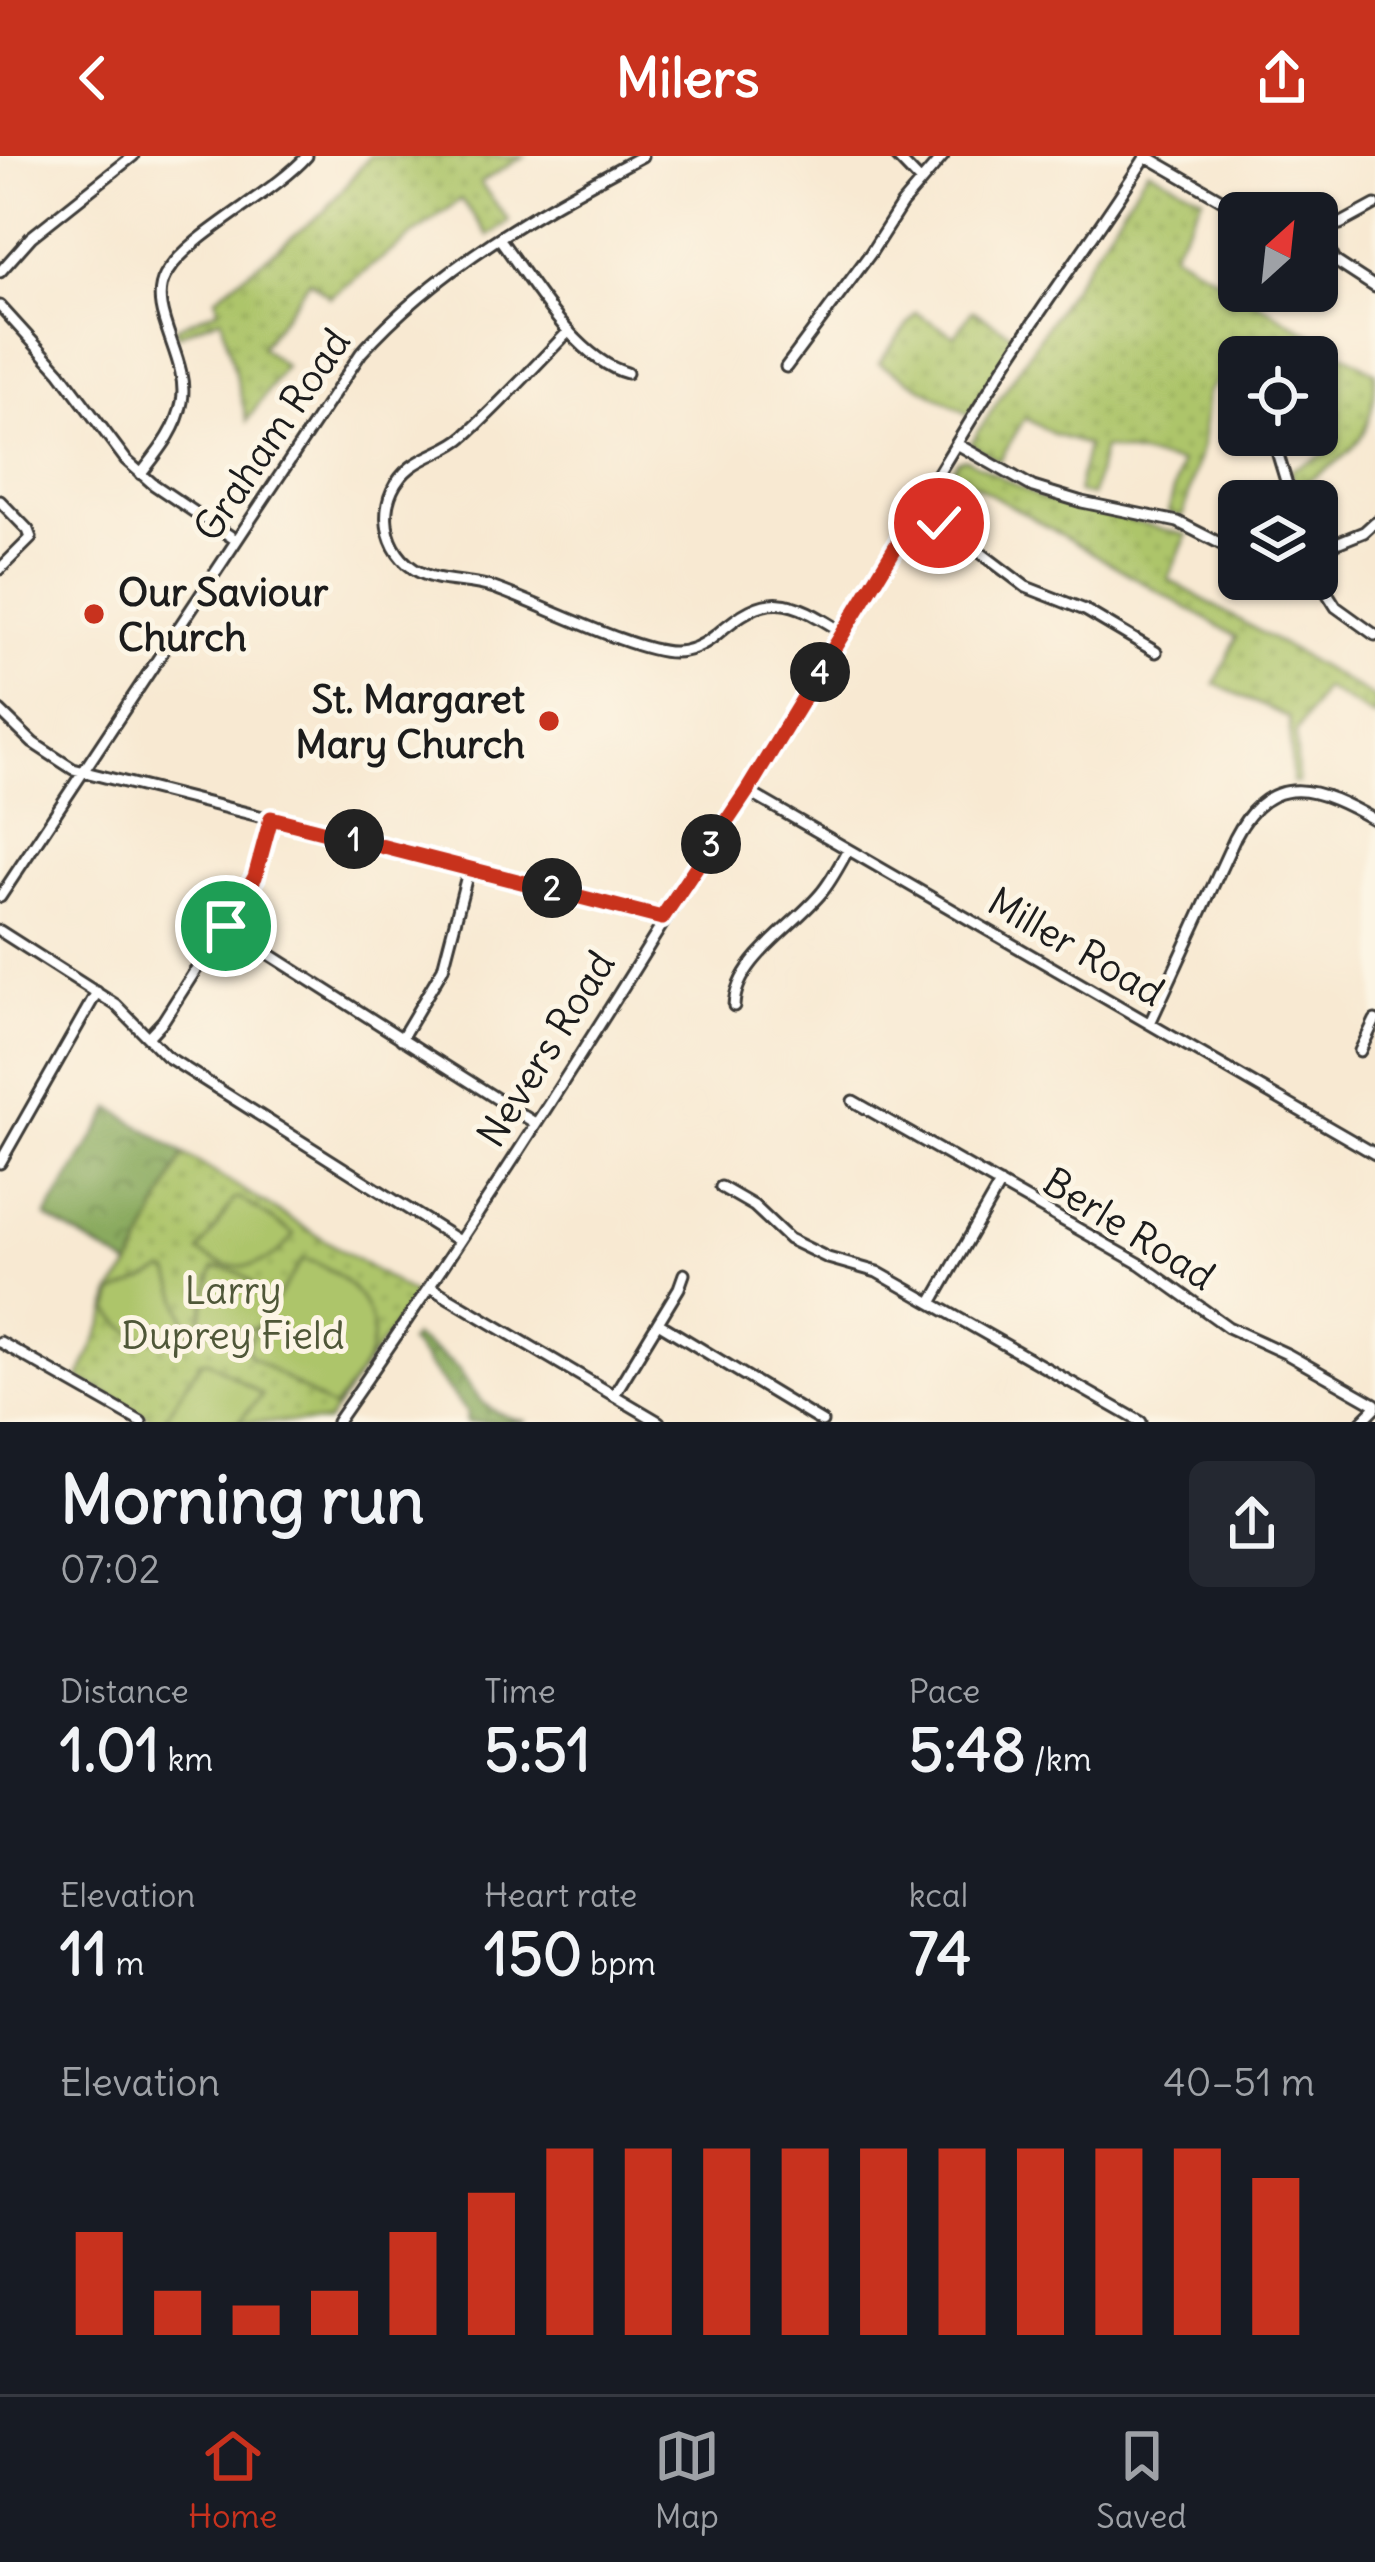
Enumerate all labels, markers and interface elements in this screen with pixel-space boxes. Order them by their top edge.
text: Milers [616,44,759,112]
icon: back [60,45,126,111]
icon: share [1249,45,1315,111]
north arrow [1218,192,1338,312]
map controls [1218,192,1338,600]
street label: Graham Road [183,319,361,551]
button: locate [1218,336,1338,456]
pin [888,472,990,574]
button: layers [1218,480,1338,600]
icon: check [906,490,972,556]
place label: Our Saviour Church [118,568,328,662]
marker: Our Saviour Church [81,601,107,627]
pin: 4 [790,642,850,702]
text: 4 [810,651,830,693]
place label: St. Margaret Mary Church [295,675,525,769]
marker: St. Margaret Mary Church [536,708,562,734]
pin: 1 [324,809,384,869]
pin: 3 [681,814,741,874]
text: 1 [347,818,361,860]
text: 3 [702,823,720,865]
pin: 2 [522,858,582,918]
text: 2 [543,867,561,909]
pin [175,875,277,977]
street label: Miller Road [979,877,1173,1017]
icon: arrive [193,893,259,959]
street label: Nevers Road [466,942,626,1156]
street label: Berle Road [1034,1157,1224,1301]
park label: Larry Duprey Field [121,1266,345,1360]
text: Morning run [60,1458,424,1541]
button: share [1189,1461,1315,1587]
text: 07:02 [60,1545,160,1594]
text: Distance [60,1670,189,1712]
text: Time [484,1670,556,1712]
text: Pace [909,1670,980,1712]
text: 1.01 [60,1712,160,1787]
text: 5:51 [484,1712,591,1787]
text: 5:48 [909,1712,1026,1787]
text: km [160,1738,213,1780]
text: /km [1026,1738,1092,1780]
text: Elevation [60,1874,195,1916]
text: Heart rate [484,1874,637,1916]
text: kcal [909,1874,968,1916]
text: 11 [60,1916,108,1991]
text: 150 [484,1916,582,1991]
text: 74 [909,1916,971,1991]
text: m [108,1942,144,1984]
text: bpm [582,1942,656,1984]
text: Elevation [60,2058,220,2107]
text: 40–51 m [1163,2058,1315,2107]
tab: Home [188,2423,277,2537]
tab: Map [654,2423,720,2537]
tab: Saved [1096,2423,1187,2537]

